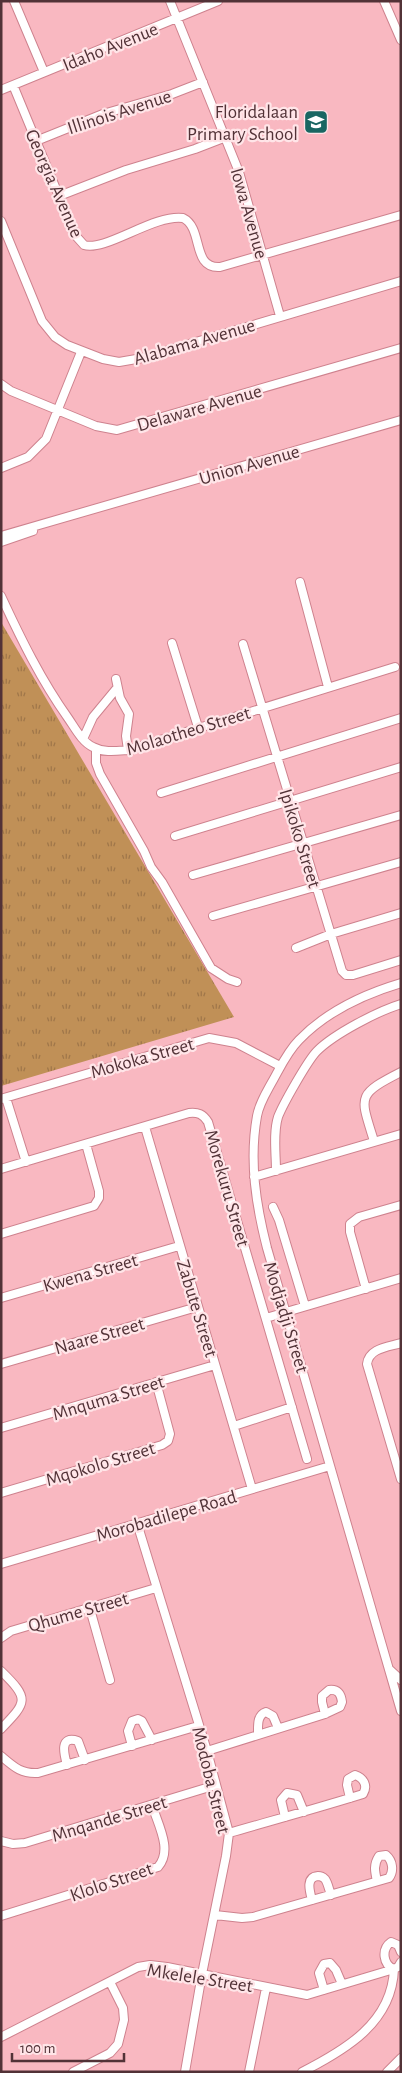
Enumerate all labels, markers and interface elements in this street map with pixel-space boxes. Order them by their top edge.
street label: Idaho Avenue [60,20,161,75]
street label: Illinois Avenue [65,87,174,138]
place label: Floridalaan Primary School [187,103,298,144]
school or university icon: Floridalaan Primary School [303,109,329,135]
street label: Georgia Avenue [21,127,86,241]
street label: Iowa Avenue [227,166,271,261]
street label: Alabama Avenue [132,316,257,369]
street label: Delaware Avenue [135,382,264,435]
street label: Union Avenue [197,442,302,489]
street label: Molaotheo Street [124,704,253,759]
street label: Ipikoko Street [275,787,324,890]
street label: Mokoka Street [89,1035,196,1082]
street label: Morekuru Street [201,1128,252,1249]
street label: Kwena Street [41,1251,140,1296]
street label: Zabute Street [173,1258,220,1359]
street label: Modjadji Street [260,1260,311,1375]
street label: Naare Street [52,1315,147,1358]
street label: Mnquma Street [50,1372,167,1424]
street label: Mqokolo Street [44,1439,157,1490]
street label: Morobadilepe Road [94,1487,239,1546]
street label: Qhume Street [26,1589,131,1636]
street label: Modoba Street [188,1725,233,1836]
street label: Mnqande Street [50,1793,169,1846]
street label: Klolo Street [68,1859,155,1905]
street label: Mkelele Street [145,1961,254,1996]
scale bar [12,2030,125,2062]
text: 100 m [20,2041,55,2056]

